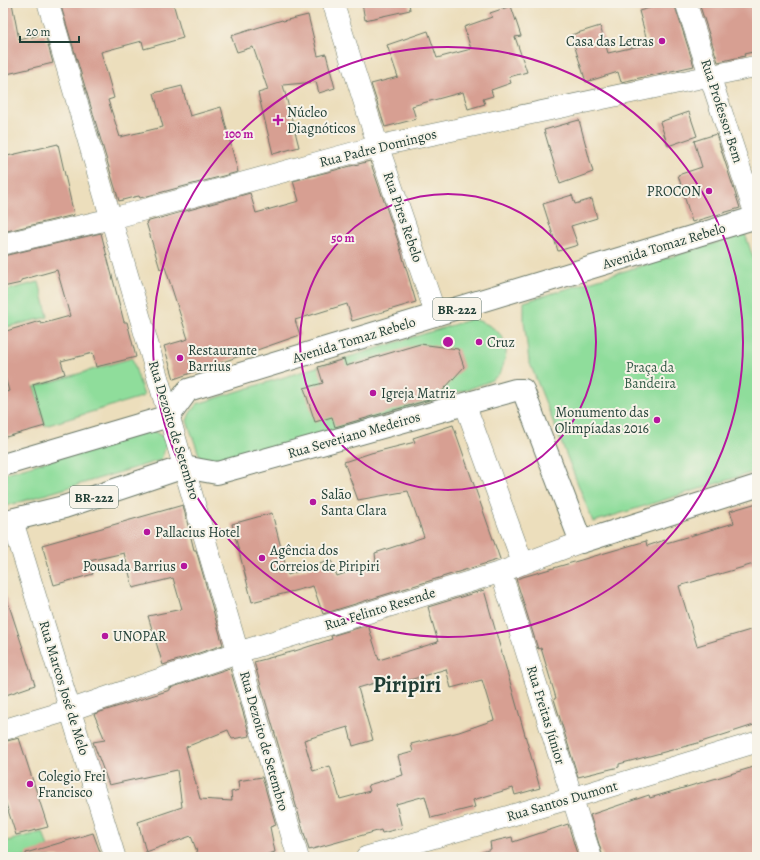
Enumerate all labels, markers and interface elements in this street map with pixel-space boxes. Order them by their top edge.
scale bar [20,18,79,44]
text: 20 m [26,24,50,40]
place label: Casa das Letras [566,32,654,51]
marker: Casa das Letras [657,36,667,46]
street label: Rua Professor Bem [696,57,748,166]
place label: Núcleo Diagnóticos [287,103,356,138]
marker: Núcleo Diagnóticos [272,114,284,126]
street label: Rua Padre Domingos [317,124,439,172]
text: 100 m [225,126,253,142]
street label: Rua Pires Rebelo [379,169,427,265]
place label: PROCON [647,182,701,201]
marker: PROCON [704,186,714,196]
street label: Avenida Tomaz Rebelo [599,218,728,274]
text: 50 m [331,230,355,246]
road number: BR-222 [433,298,481,320]
street label: Avenida Tomaz Rebelo [289,312,418,368]
place label: Cruz [487,333,515,352]
centre of rings [441,335,455,349]
marker: Cruz [474,337,484,347]
place label: Restaurante Barrius [188,341,257,376]
marker: Restaurante Barrius [175,353,185,363]
street label: Rua Dezoito de Setembro [144,358,204,502]
park label: Praça da Bandeira [624,358,676,393]
place label: Igreja Matriz [381,384,456,403]
marker: Igreja Matriz [368,388,378,398]
place label: Monumento das Olimpíadas 2016 [555,403,649,438]
street label: Rua Severiano Medeiros [285,407,423,463]
marker: Monumento das Olimpíadas 2016 [652,415,662,425]
place label: Salão Santa Clara [321,485,387,520]
road number: BR-222 [70,486,118,508]
marker: Salão Santa Clara [308,497,318,507]
place label: Pallacius Hotel [155,523,240,542]
marker: Pallacius Hotel [142,527,152,537]
place label: Agência dos Correios de Piripiri [269,541,380,576]
marker: Agência dos Correios de Piripiri [257,553,267,563]
place label: Pousada Barrius [83,557,176,576]
marker: Pousada Barrius [179,561,189,571]
street label: Rua Felinto Resende [322,583,438,635]
street label: Rua Marcos José de Melo [34,618,94,758]
place label: UNOPAR [113,627,167,646]
marker: UNOPAR [100,631,110,641]
street label: Rua Freitas Júnior [522,663,570,767]
street label: Rua Dezoito de Setembro [235,669,293,813]
district label: Piripiri [373,670,441,700]
place label: Colegio Frei Francisco [38,767,106,802]
street label: Rua Santos Dumont [504,776,620,826]
marker: Colegio Frei Francisco [25,779,35,789]

